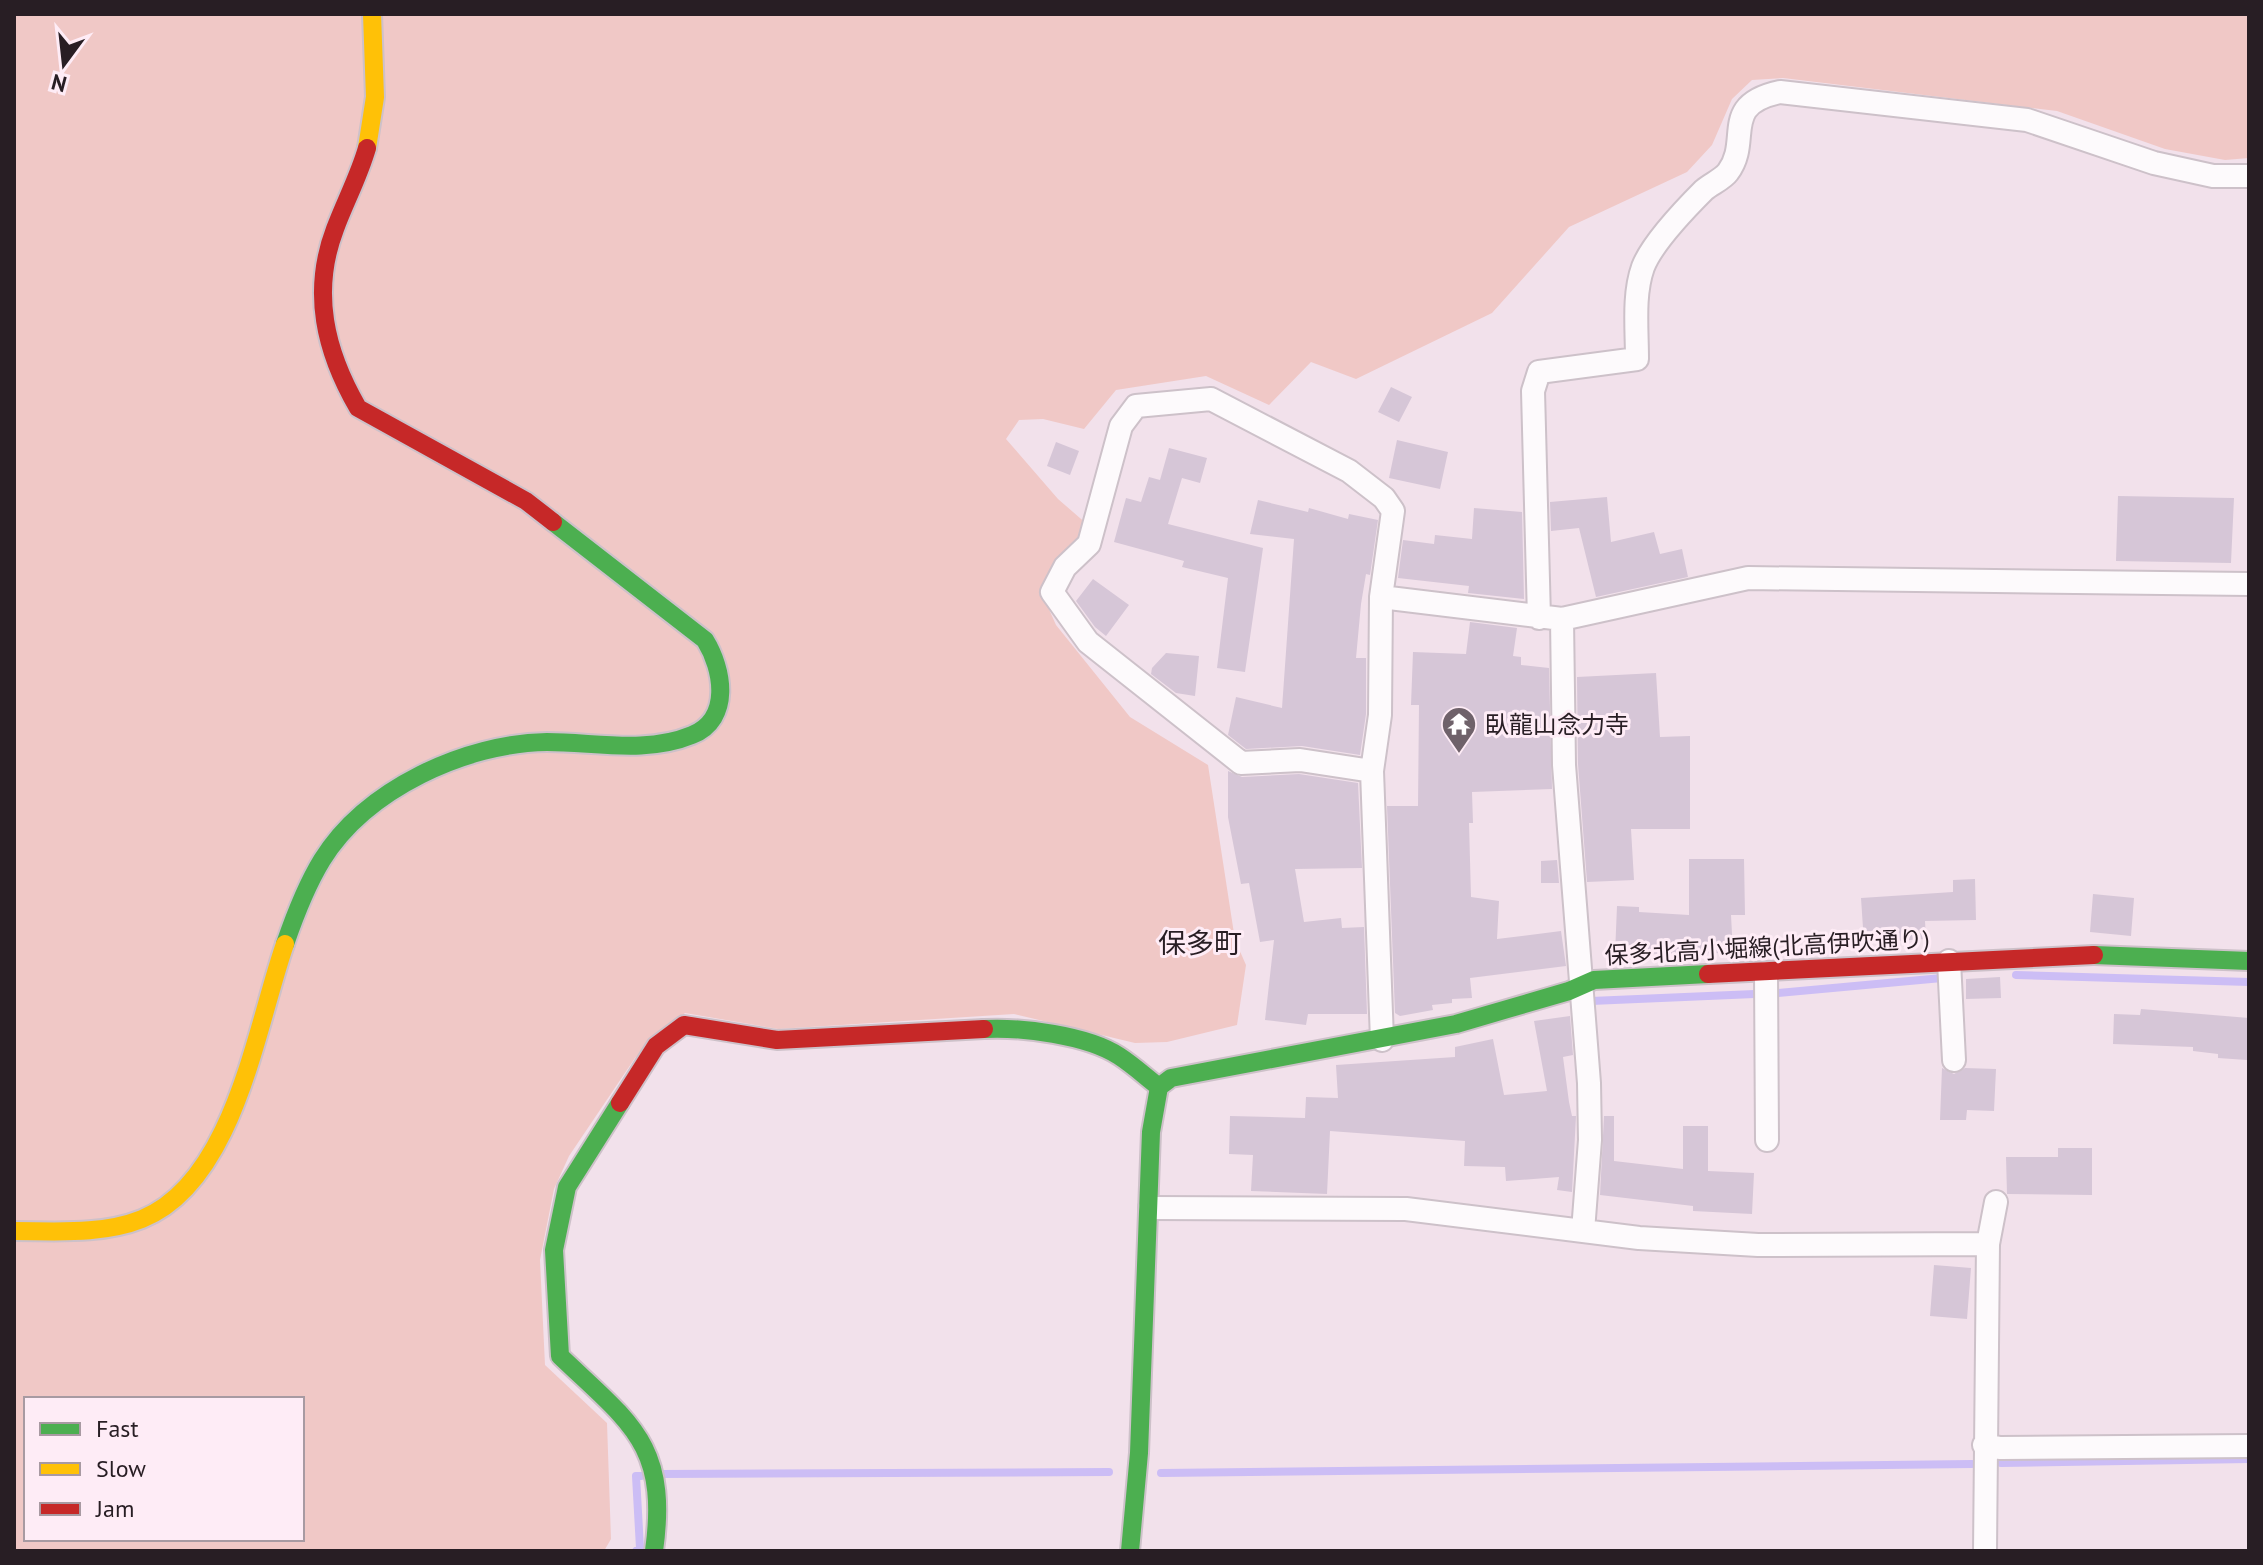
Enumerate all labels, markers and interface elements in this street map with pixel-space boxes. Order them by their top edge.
north arrow [24,24,104,104]
text: N [48,68,69,99]
temple icon: 臥龍山念力寺 [1440,705,1478,755]
place label: 臥龍山念力寺 [1485,709,1629,740]
street label: 保多北高小堀線(北高伊吹通り) [1604,923,1930,971]
district label: 保多町 [1158,924,1242,961]
legend [24,1397,304,1541]
text: Fast [96,1413,139,1444]
text: Slow [96,1453,146,1484]
text: Jam [95,1493,134,1524]

